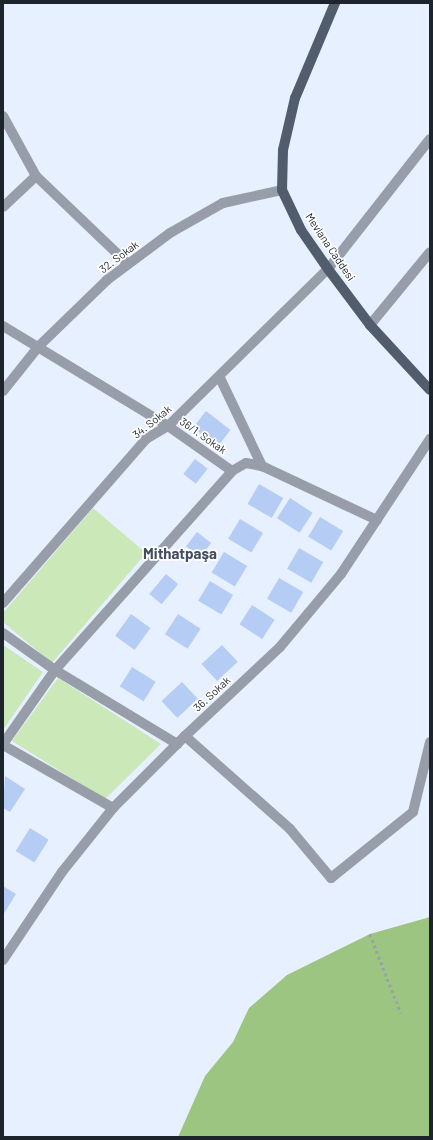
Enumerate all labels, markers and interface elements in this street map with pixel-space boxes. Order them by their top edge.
street label: Mevlana Caddesi [302,211,358,283]
street label: 32. Sokak [97,238,141,276]
street label: 34. Sokak [130,402,174,442]
street label: 36/1. Sokak [177,415,229,457]
district label: Mithatpaşa [143,545,217,563]
street label: 36. Sokak [191,674,233,714]

